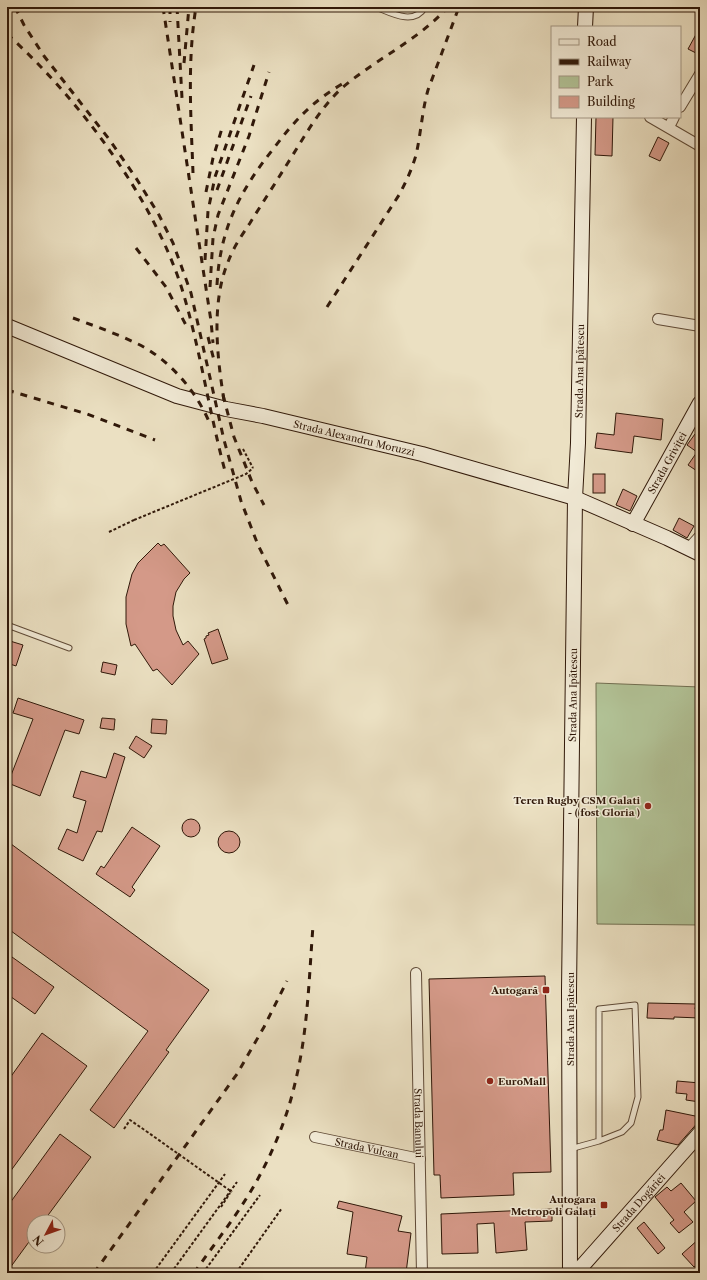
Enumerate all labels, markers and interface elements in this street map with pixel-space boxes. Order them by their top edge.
legend [551,26,681,118]
text: Road [587,34,617,49]
text: Railway [587,54,632,69]
text: Park [587,74,614,89]
text: Building [587,94,635,109]
street label: Strada Ana Ipătescu [572,324,587,418]
street label: Strada Alexandru Moruzzi [292,417,416,459]
street label: Strada Griviței [645,430,689,496]
street label: Strada Ana Ipătescu [566,648,580,742]
place label: Teren Rugby CSM Galati - ( fost Gloria ) [514,794,640,819]
marker: Teren Rugby CSM Galati - ( fost Gloria ) [643,801,653,811]
street label: Strada Ana Ipătescu [564,972,577,1066]
place label: Autogară [490,984,538,997]
marker: Autogară [541,985,551,995]
place label: EuroMall [498,1075,547,1088]
marker: EuroMall [485,1076,495,1086]
street label: Strada Banului [412,1088,426,1158]
street label: Strada Vulcan [334,1135,401,1161]
street label: Strada Dogăriei [609,1171,668,1234]
place label: Autogara Metropoli Galați [511,1193,596,1218]
marker: Autogara Metropoli Galați [599,1200,609,1210]
north arrow [26,1214,66,1254]
text: N [30,1232,47,1249]

